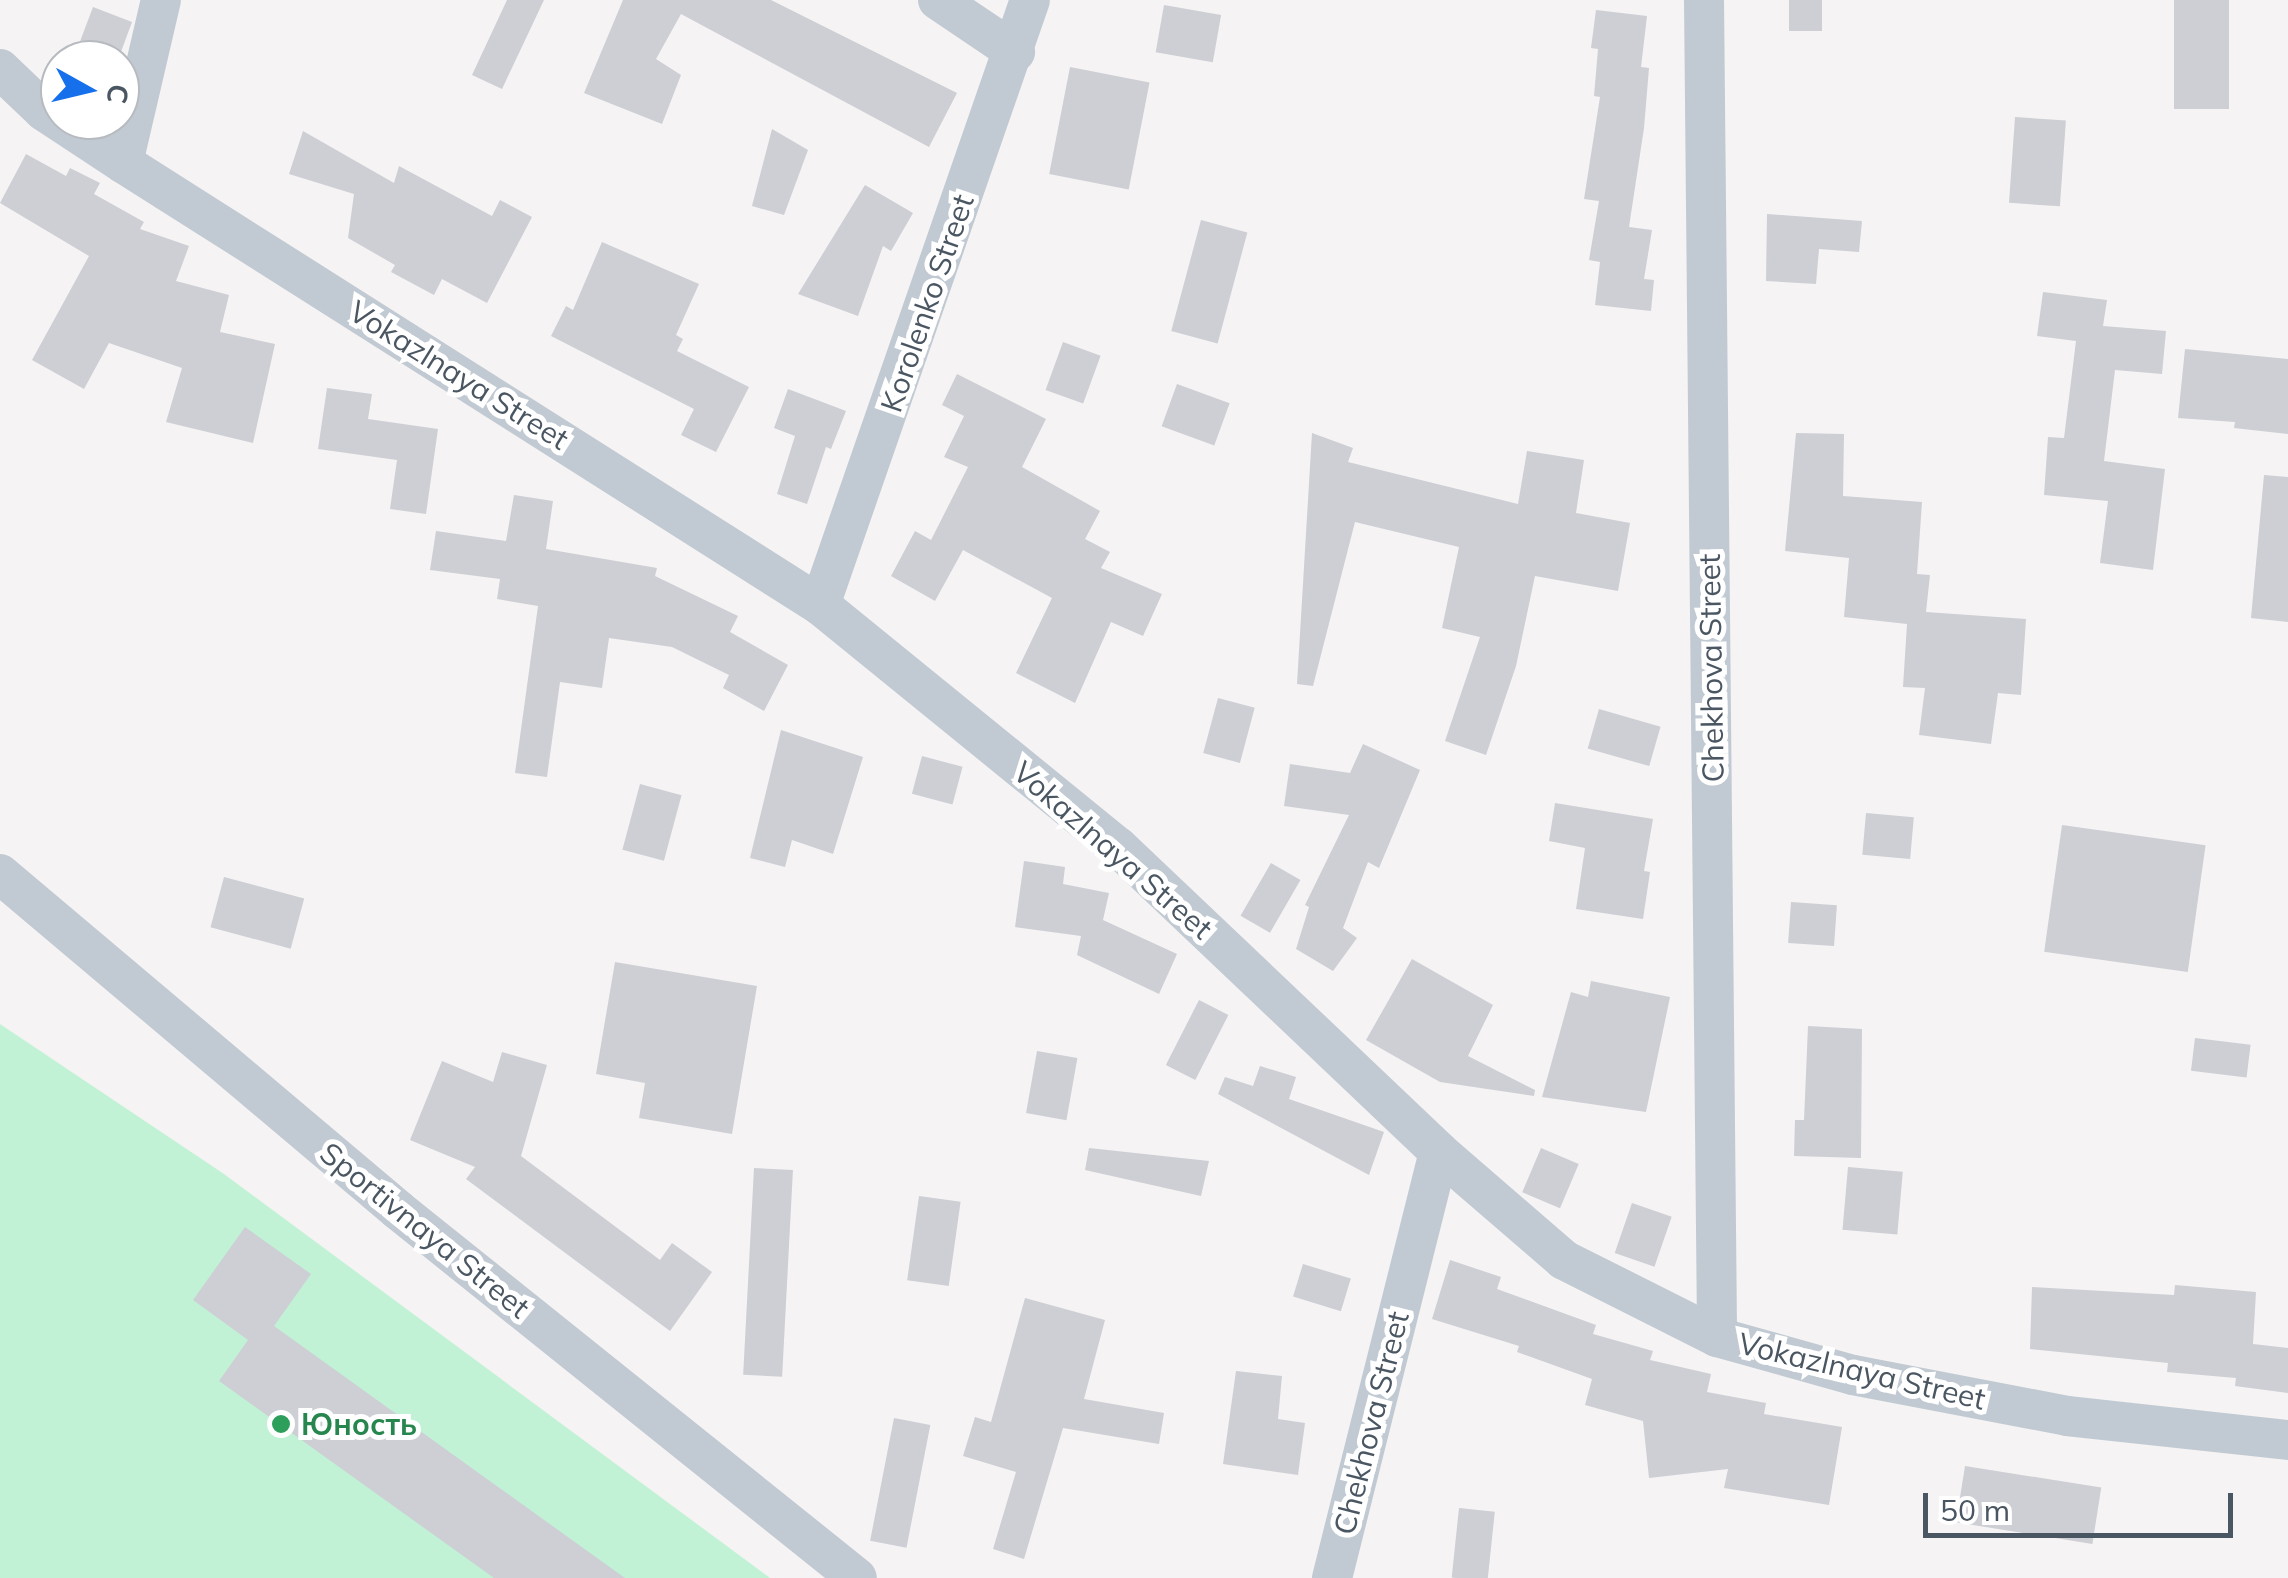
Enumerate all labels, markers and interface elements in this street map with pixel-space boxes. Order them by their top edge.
north arrow [40,40,140,140]
text: С [100,82,137,106]
street label: Korolenko Street [873,190,981,416]
street label: Vokazlnaya Street [343,293,575,457]
street label: Chekhova Street [1691,553,1731,783]
street label: Vokazlnaya Street [1006,754,1220,946]
street label: Sportivnaya Street [313,1135,537,1325]
street label: Chekhova Street [1326,1308,1416,1538]
street label: Vokazlnaya Street [1735,1325,1989,1417]
place label: Юность [301,1406,417,1442]
marker: Юность [270,1413,292,1435]
scale bar [1928,1473,2238,1535]
text: 50 m [1940,1491,2010,1529]

